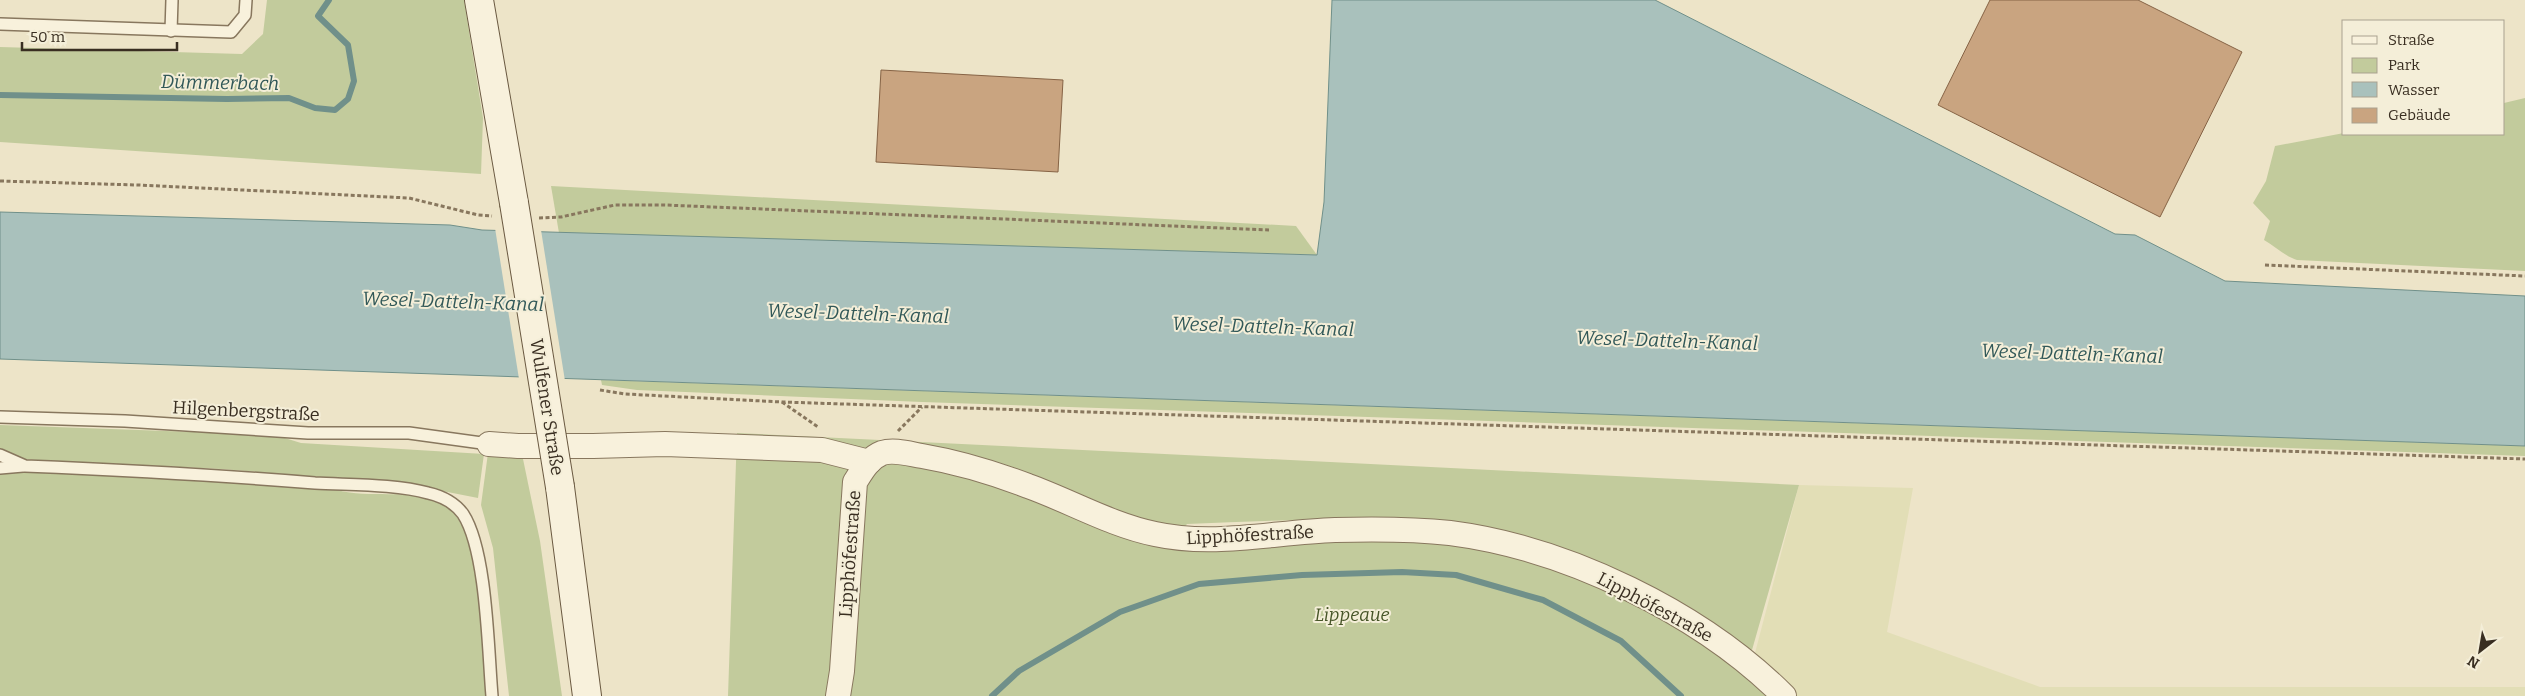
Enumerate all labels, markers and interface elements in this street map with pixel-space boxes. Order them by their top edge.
scale bar [22,20,178,52]
legend [2342,20,2505,135]
text: 50 m [30,28,66,46]
text: Straße [2388,31,2434,49]
text: Park [2388,56,2420,74]
water label: Dümmerbach [161,70,279,95]
text: Wasser [2388,81,2440,99]
text: Gebäude [2388,106,2451,124]
water label: Wesel-Datteln-Kanal [362,287,544,316]
water label: Wesel-Datteln-Kanal [767,299,949,328]
water label: Wesel-Datteln-Kanal [1172,312,1354,341]
water label: Wesel-Datteln-Kanal [1576,326,1758,355]
street label: Wulfener Straße [525,337,569,477]
water label: Wesel-Datteln-Kanal [1981,339,2163,368]
street label: Hilgenbergstraße [172,396,320,426]
street label: Lipphöfestraße [835,490,865,618]
street label: Lipphöfestraße [1186,521,1314,549]
street label: Lipphöfestraße [1593,567,1717,647]
park label: Lippeaue [1314,604,1390,626]
north arrow [2455,626,2505,676]
text: N [2464,652,2483,672]

